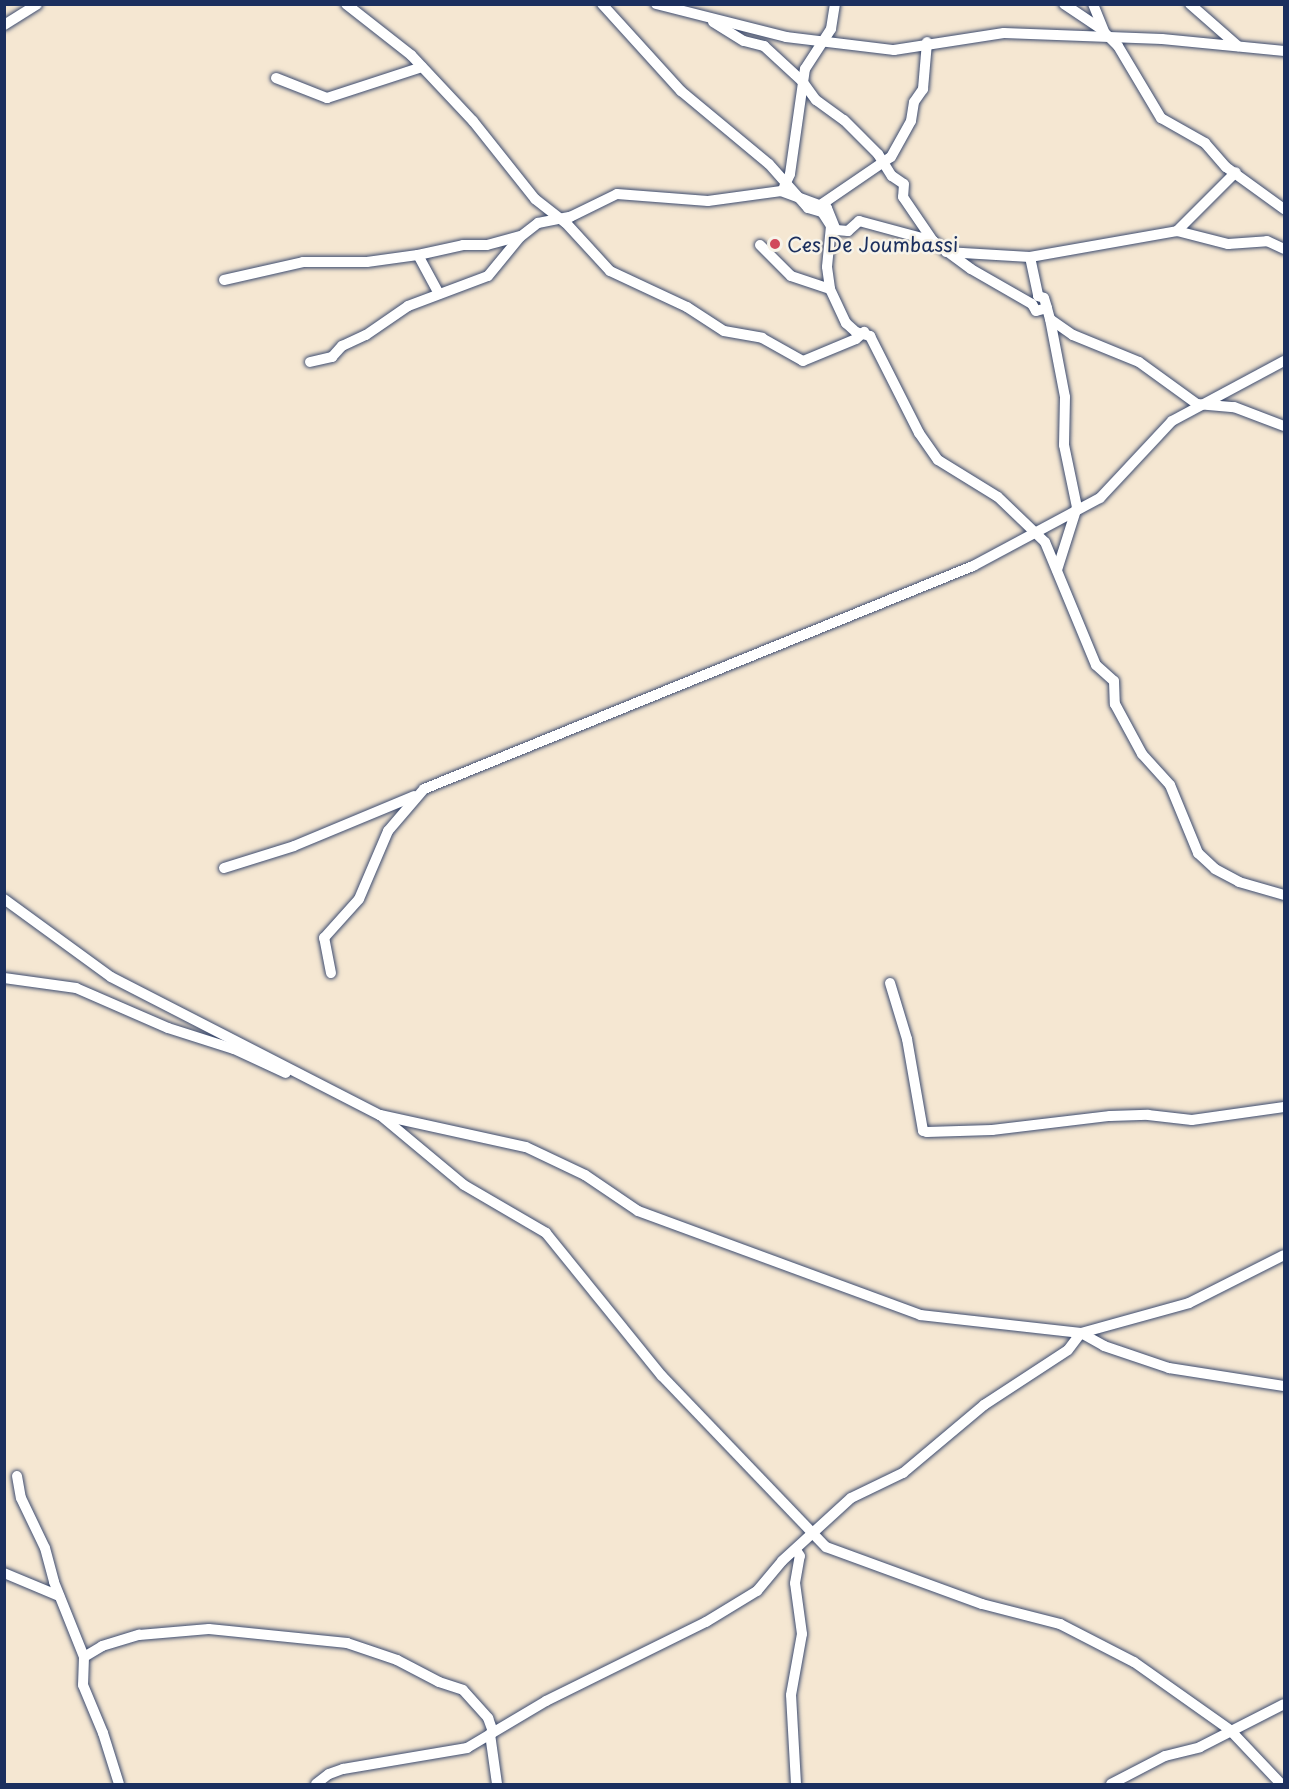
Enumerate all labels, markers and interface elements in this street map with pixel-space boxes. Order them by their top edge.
place label: Ces De Joumbassi [787,232,961,256]
marker: Ces De Joumbassi [768,237,782,251]

